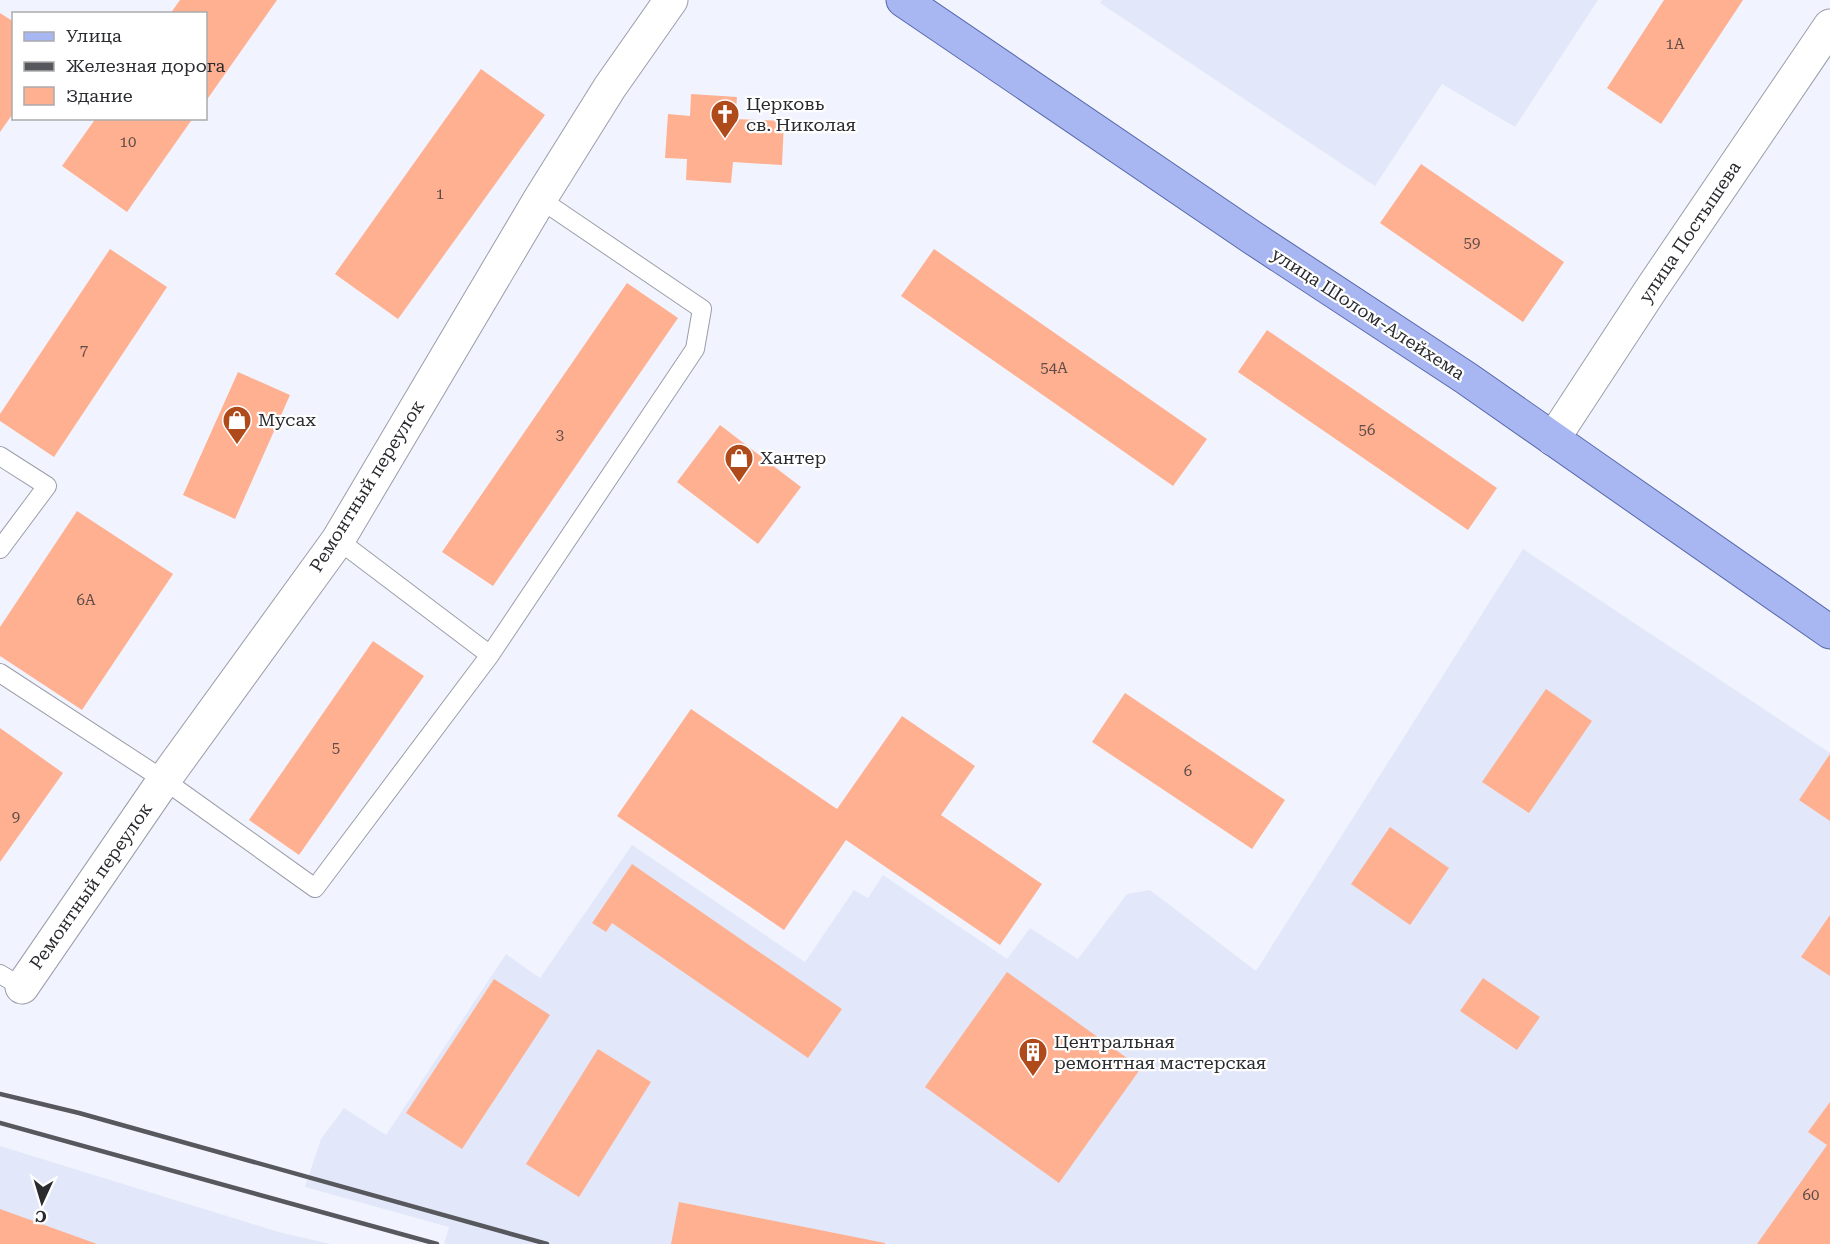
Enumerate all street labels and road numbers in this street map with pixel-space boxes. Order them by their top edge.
street label: улица Постышева [1634,157,1745,307]
street label: улица Шолом-Алейхема [1268,243,1469,384]
street label: Ремонтный переулок [305,396,428,576]
street label: Ремонтный переулок [25,798,156,973]

